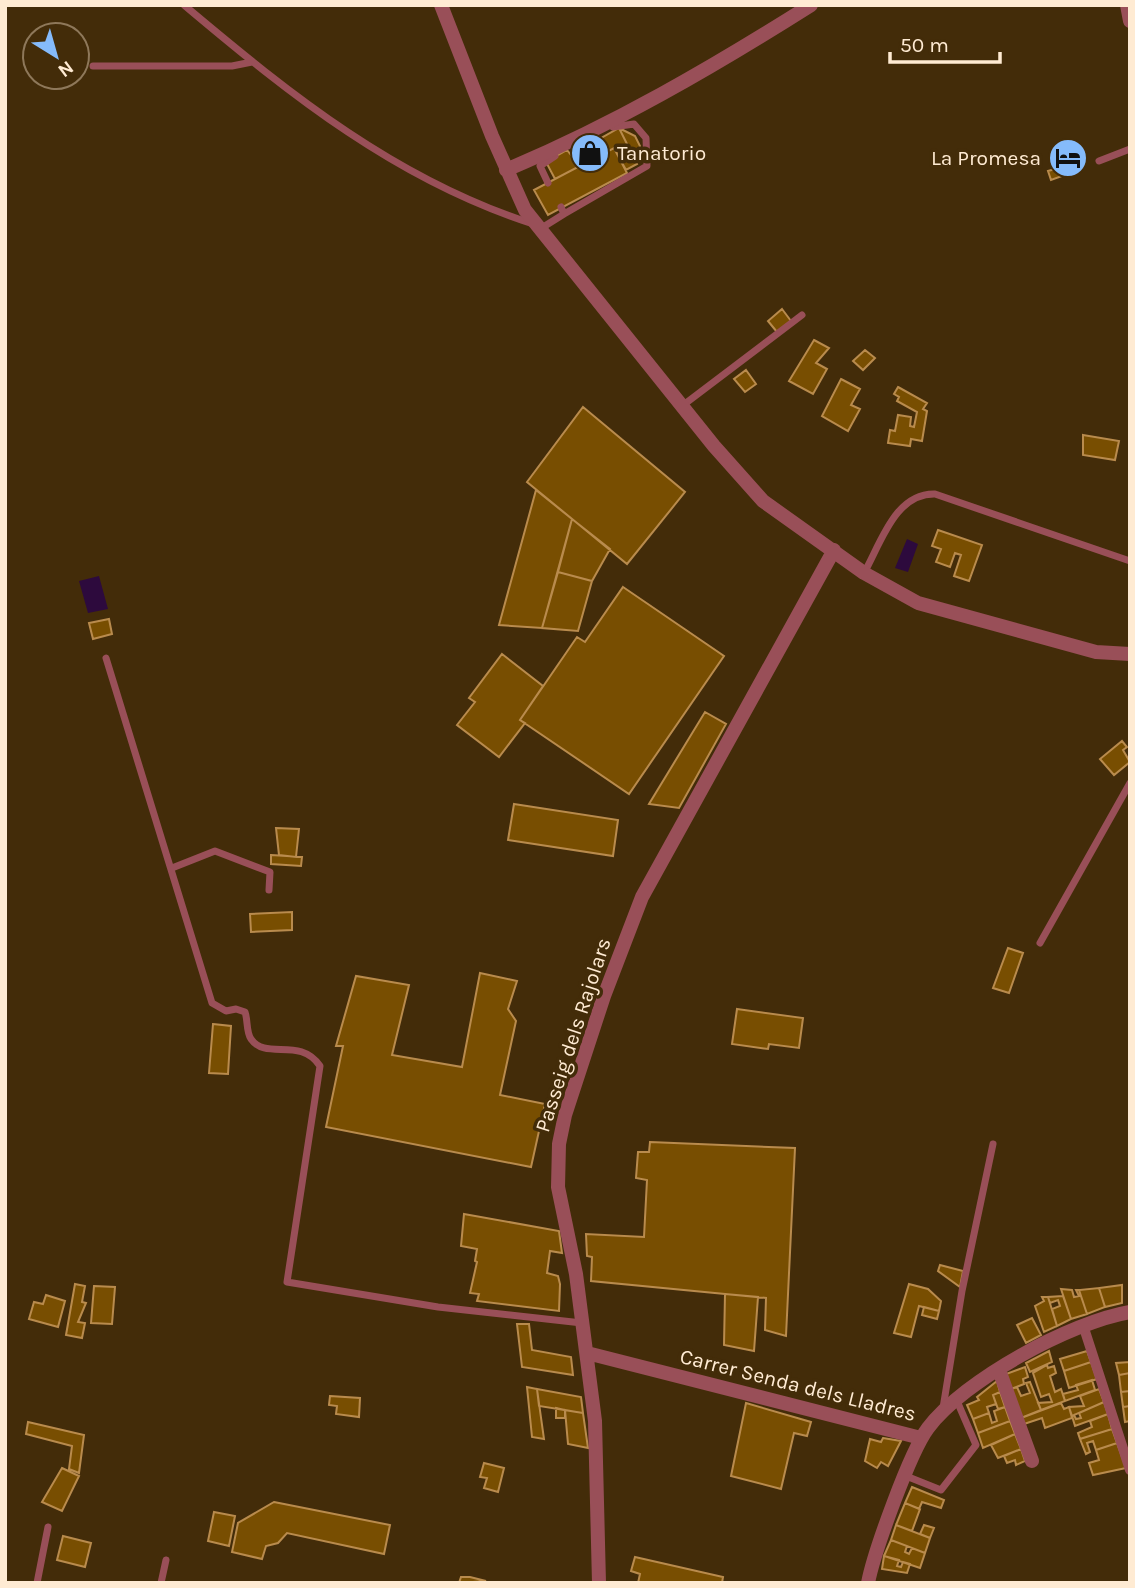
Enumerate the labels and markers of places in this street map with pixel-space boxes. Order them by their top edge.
shop icon: Tanatorio [569,132,611,174]
hotel icon: La Promesa [1047,137,1089,179]
place label: Tanatorio [617,141,706,165]
place label: La Promesa [931,146,1041,170]

